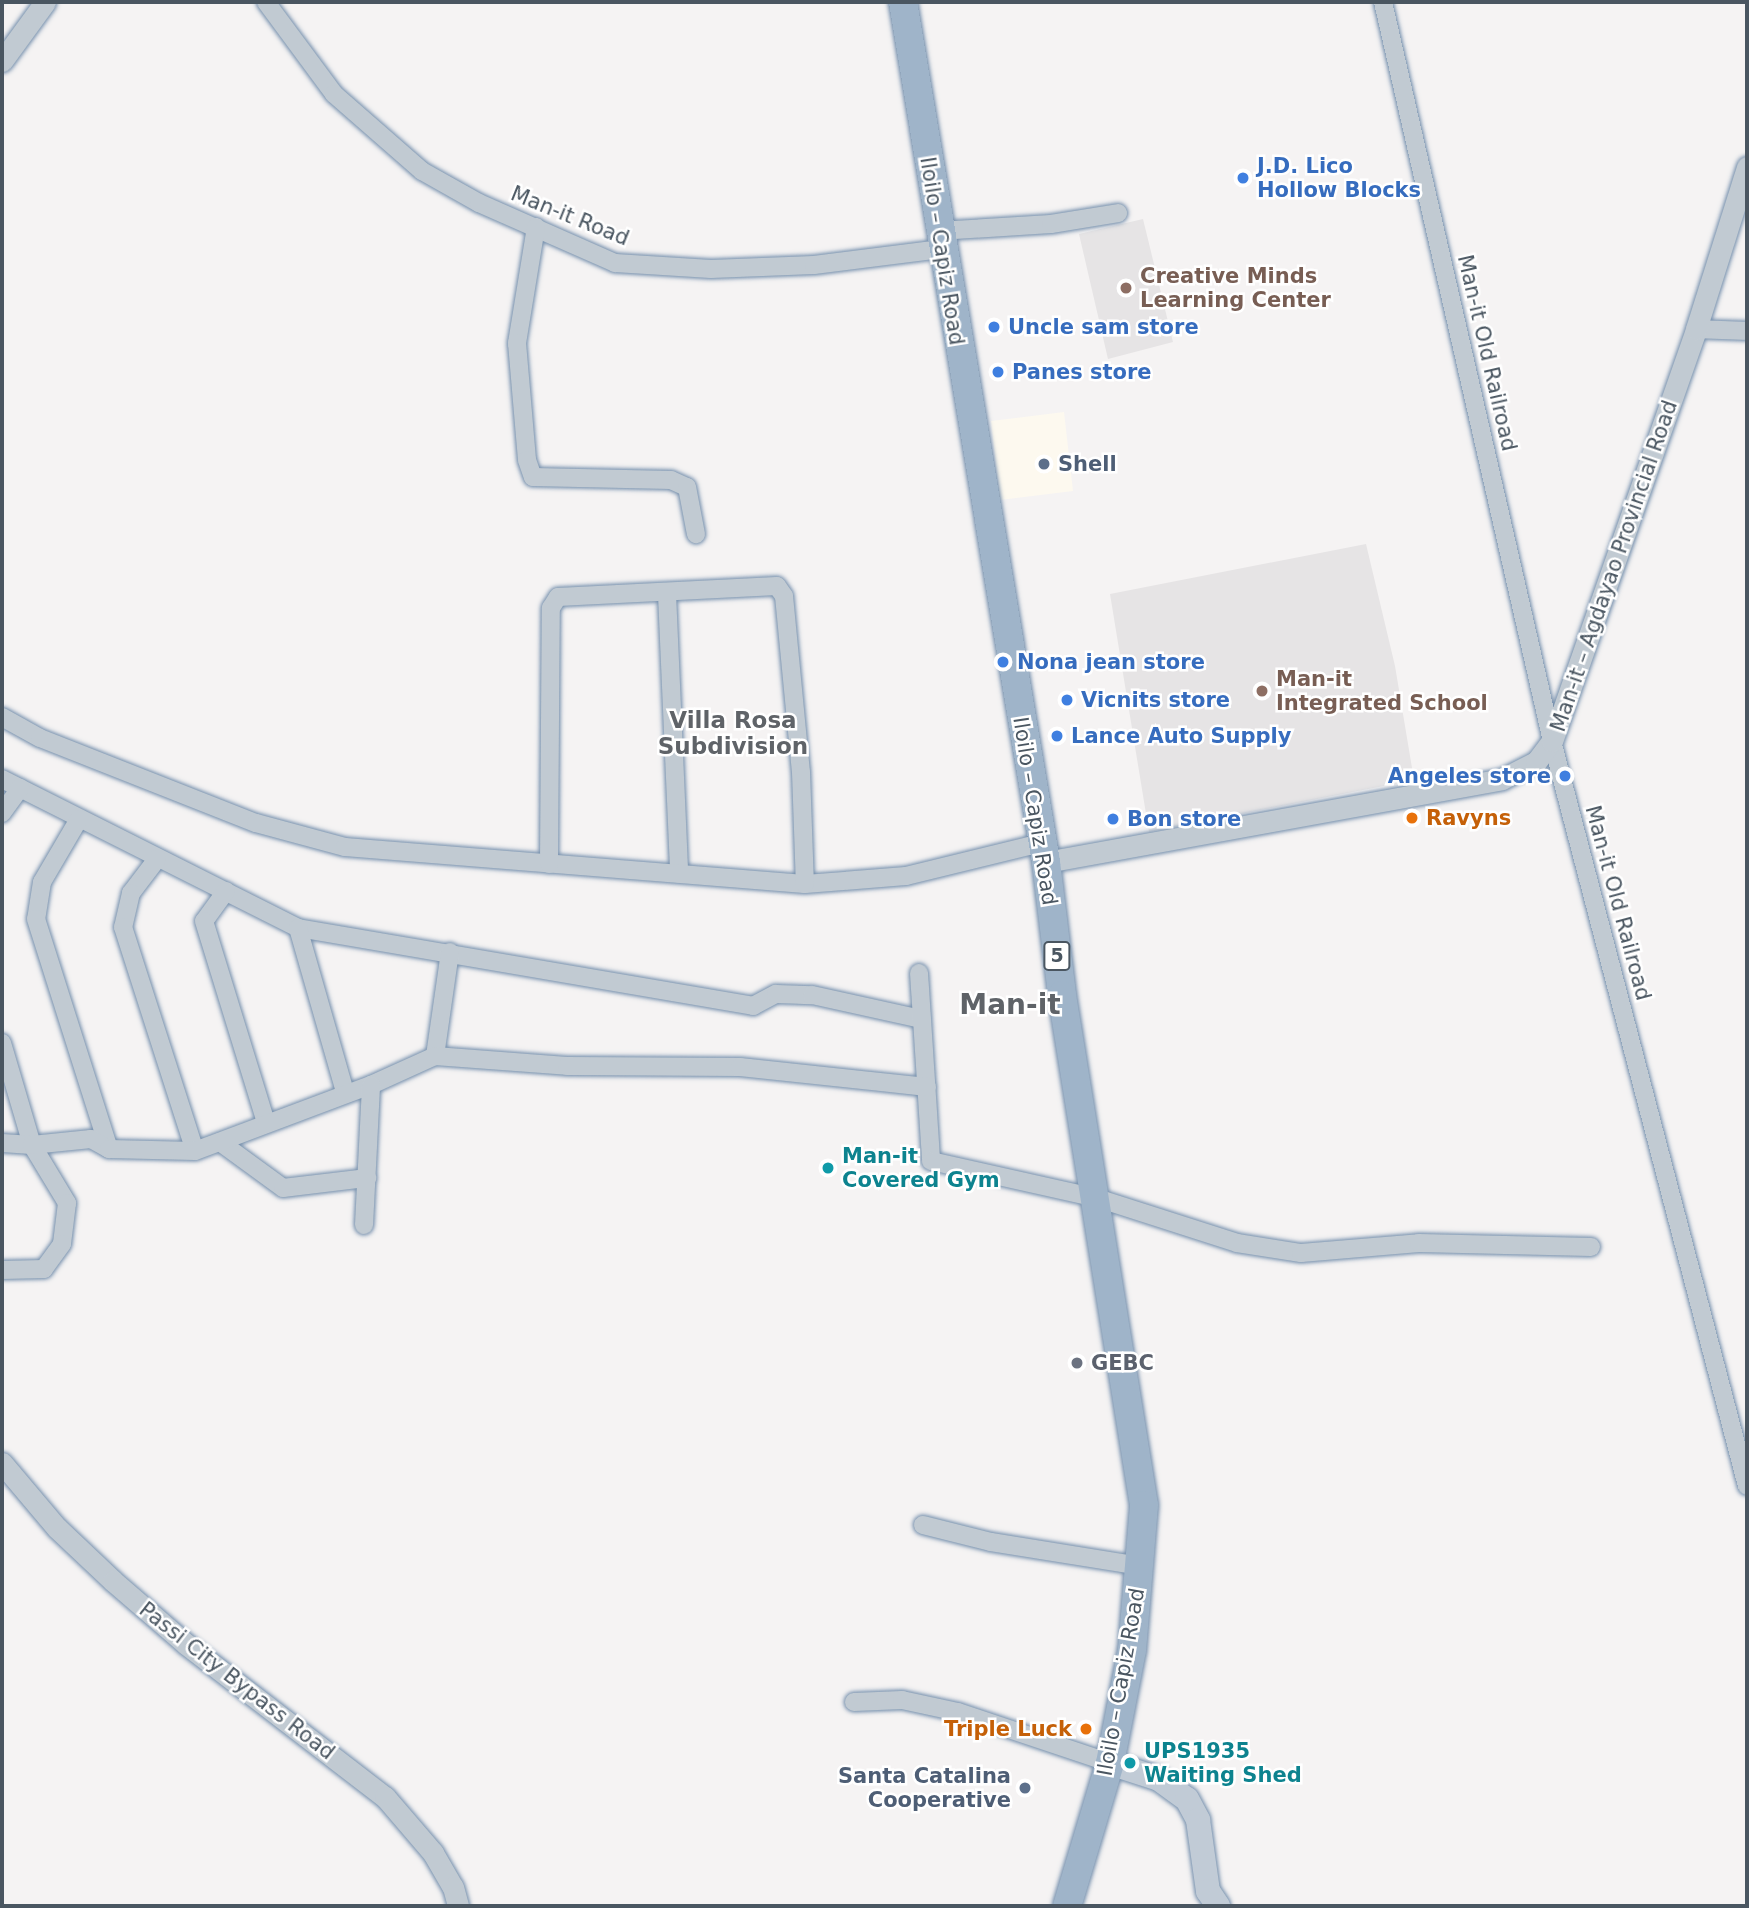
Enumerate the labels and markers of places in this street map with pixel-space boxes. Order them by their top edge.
place label: J.D. Lico Hollow Blocks [1257,153,1421,203]
marker: J.D. Lico Hollow Blocks [1235,170,1251,186]
place label: Creative Minds Learning Center [1140,263,1331,313]
marker: Creative Minds Learning Center [1118,280,1134,296]
place label: Uncle sam store [1008,314,1199,340]
marker: Uncle sam store [986,319,1002,335]
place label: Panes store [1012,359,1152,385]
marker: Panes store [990,364,1006,380]
place label: Shell [1058,451,1117,477]
marker: Shell [1036,456,1052,472]
place label: Nona jean store [1017,649,1205,675]
marker: Nona jean store [995,654,1011,670]
place label: Man-it Integrated School [1276,666,1488,716]
marker: Man-it Integrated School [1254,683,1270,699]
place label: Vicnits store [1081,687,1230,713]
marker: Vicnits store [1059,692,1075,708]
place label: Lance Auto Supply [1071,723,1292,749]
marker: Lance Auto Supply [1049,728,1065,744]
place label: Angeles store [1388,763,1551,789]
marker: Angeles store [1557,768,1573,784]
place label: Ravyns [1426,805,1511,831]
place label: Bon store [1127,806,1241,832]
marker: Ravyns [1404,810,1420,826]
marker: Bon store [1105,811,1121,827]
place label: Man-it Covered Gym [842,1143,1000,1193]
marker: Man-it Covered Gym [820,1160,836,1176]
place label: GEBC [1091,1350,1154,1376]
marker: GEBC [1069,1355,1085,1371]
place label: Triple Luck [944,1716,1072,1742]
marker: Triple Luck [1078,1721,1094,1737]
place label: UPS1935 Waiting Shed [1144,1738,1302,1788]
marker: UPS1935 Waiting Shed [1122,1755,1138,1771]
place label: Santa Catalina Cooperative [838,1763,1011,1813]
marker: Santa Catalina Cooperative [1017,1780,1033,1796]

